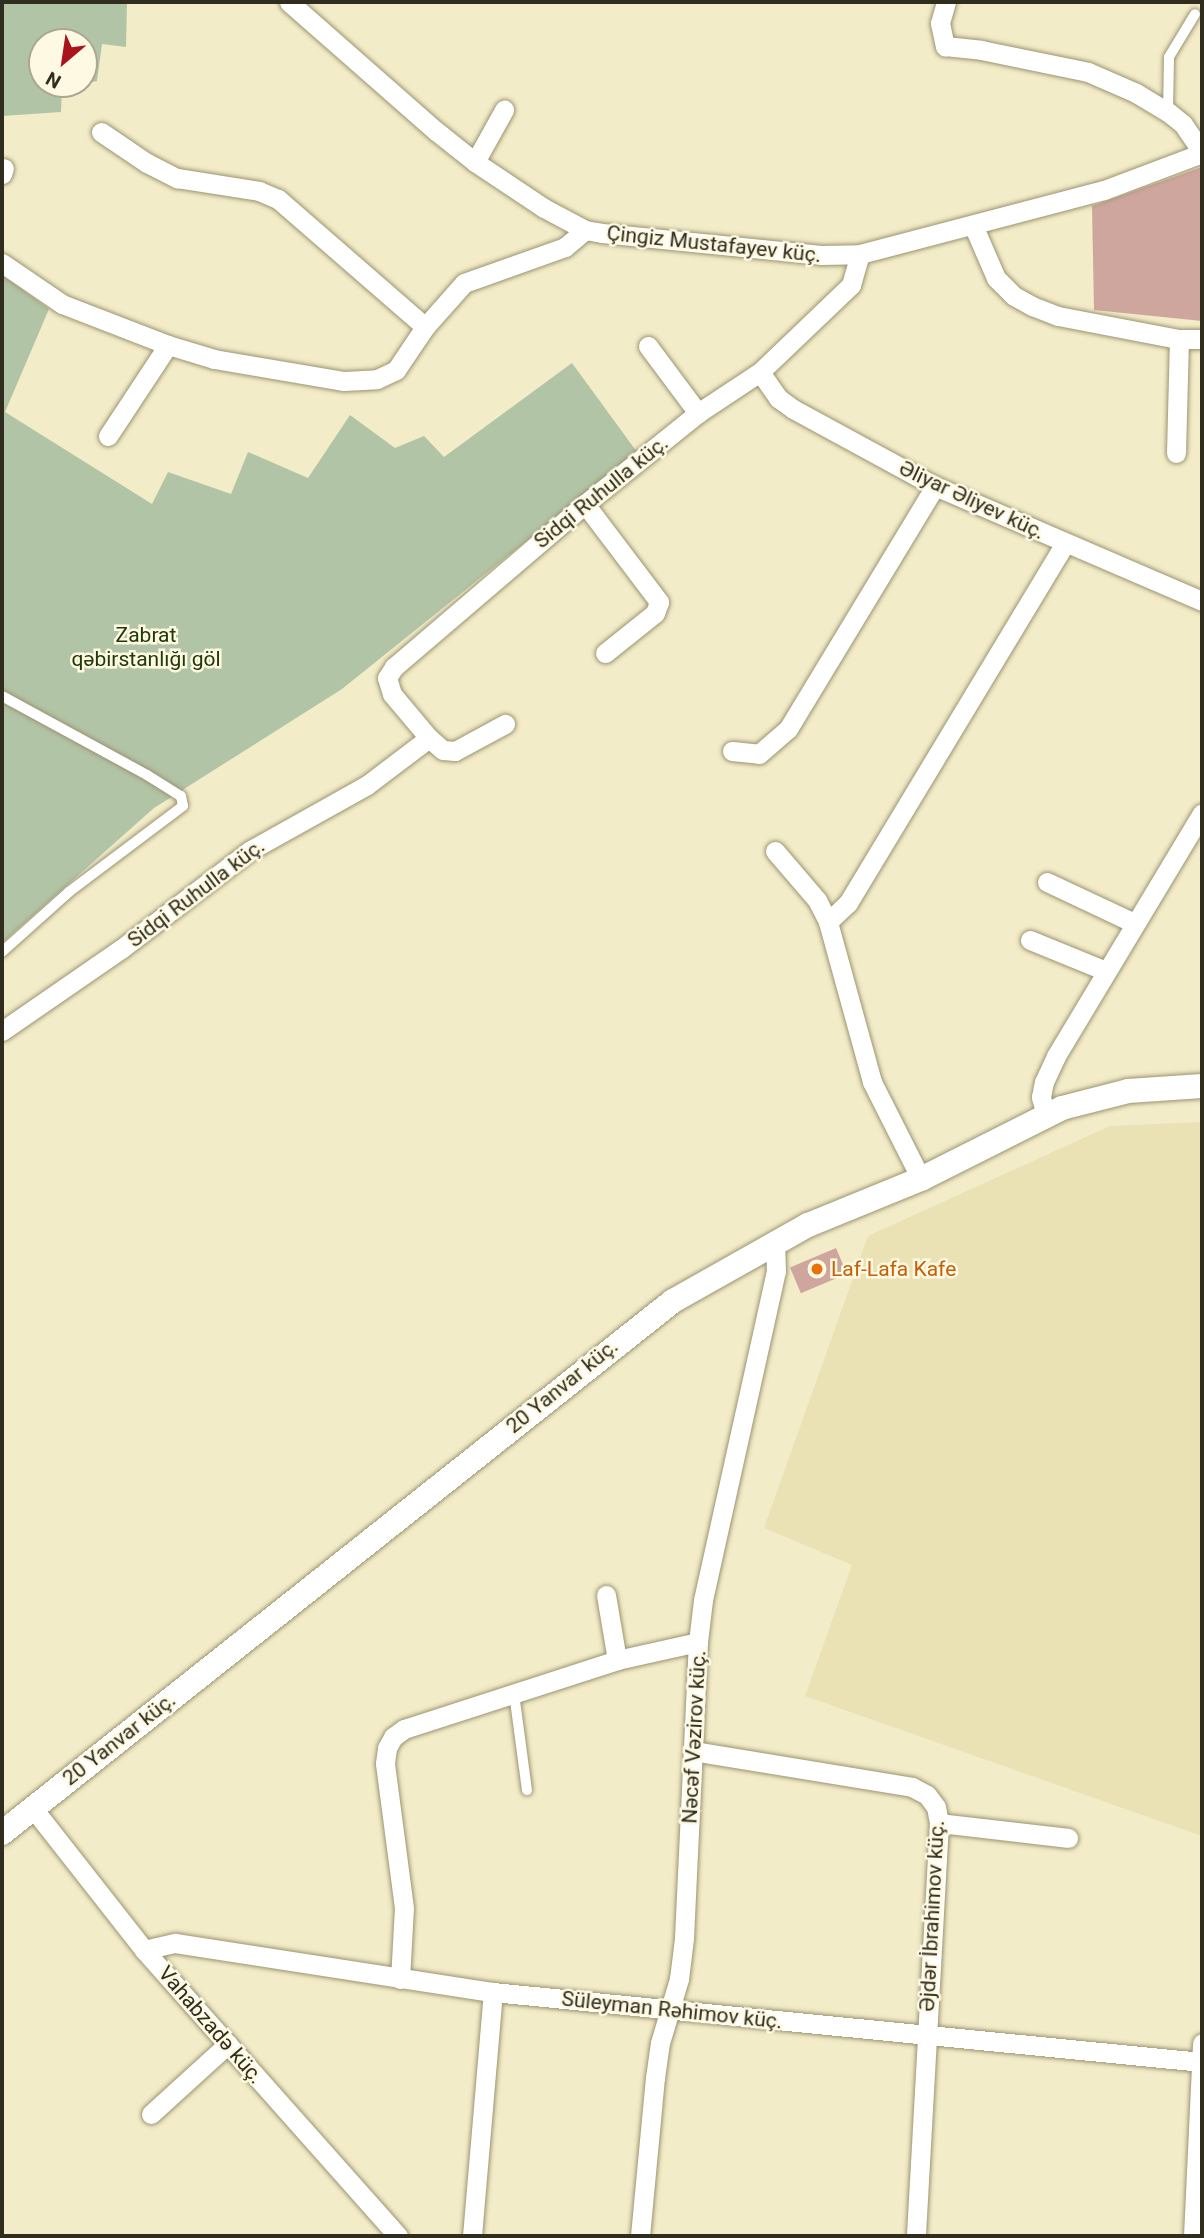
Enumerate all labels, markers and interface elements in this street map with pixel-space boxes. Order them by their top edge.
north arrow [28,28,98,98]
text: N [42,67,65,93]
street label: Çingiz Mustafayev küç. [606,220,822,268]
street label: Sidqi Ruhulla küç. [529,430,673,554]
street label: Əliyar Əliyev küç. [895,455,1049,545]
park label: Zabrat qəbirstanlığı göl [71,622,221,672]
street label: Sidqi Ruhulla küç. [123,833,269,953]
place label: Laf-Lafa Kafe [831,1256,956,1282]
marker: Laf-Lafa Kafe [809,1261,825,1277]
street label: 20 Yanvar küç. [501,1333,623,1439]
street label: Nəcəf Vəzirov küç. [677,1650,711,1824]
street label: 20 Yanvar küç. [58,1687,180,1791]
street label: Əjdər İbrahimov küç. [914,1820,950,2012]
street label: Vahabzadə küç. [153,1961,269,2089]
street label: Süleyman Rəhimov küç. [560,1986,784,2034]

